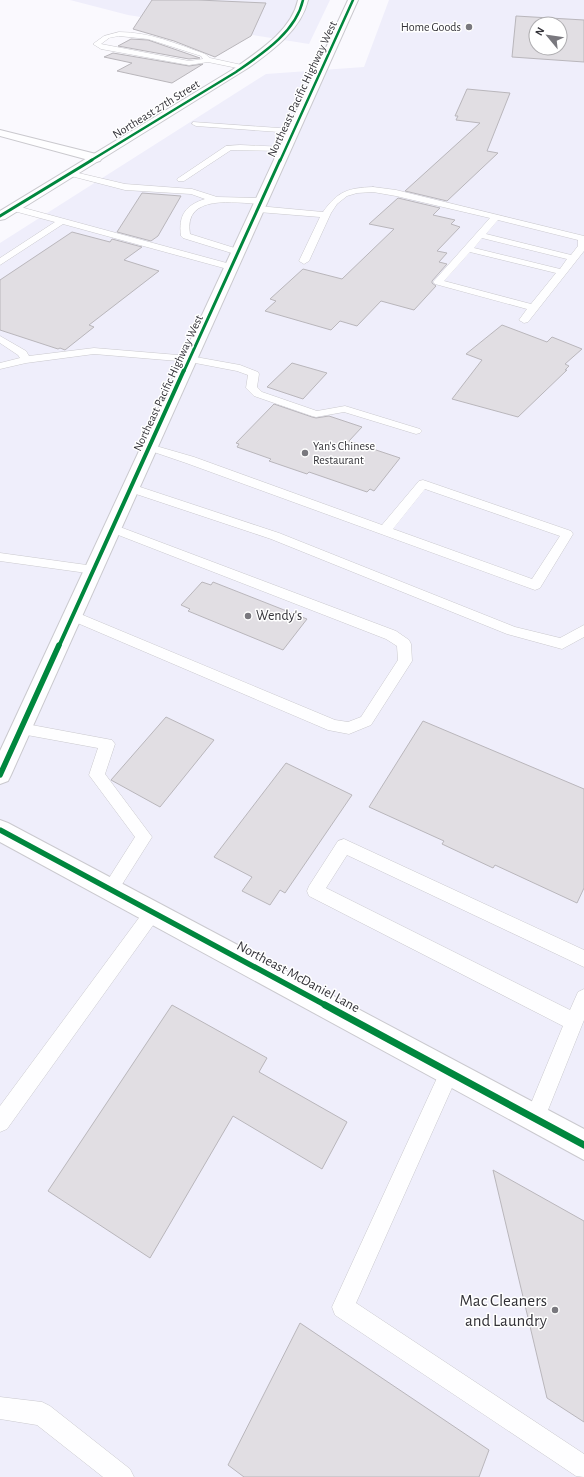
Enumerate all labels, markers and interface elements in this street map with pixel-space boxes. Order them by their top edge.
north arrow [528,16,568,56]
street label: Northeast Pacific Highway West [265,19,340,159]
place label: Home Goods [401,21,461,33]
marker: Home Goods [464,22,474,32]
text: N [533,25,546,37]
street label: Northeast 27th Street [111,77,202,141]
street label: Northeast Pacific Highway West [131,313,206,453]
place label: Yan's Chinese Restaurant [313,440,375,466]
marker: Yan's Chinese Restaurant [300,448,310,458]
place label: Wendy's [256,609,302,623]
marker: Wendy's [243,611,253,621]
street label: Northeast McDaniel Lane [234,939,362,1015]
place label: Mac Cleaners and Laundry [460,1292,548,1330]
marker: Mac Cleaners and Laundry [550,1305,560,1315]

